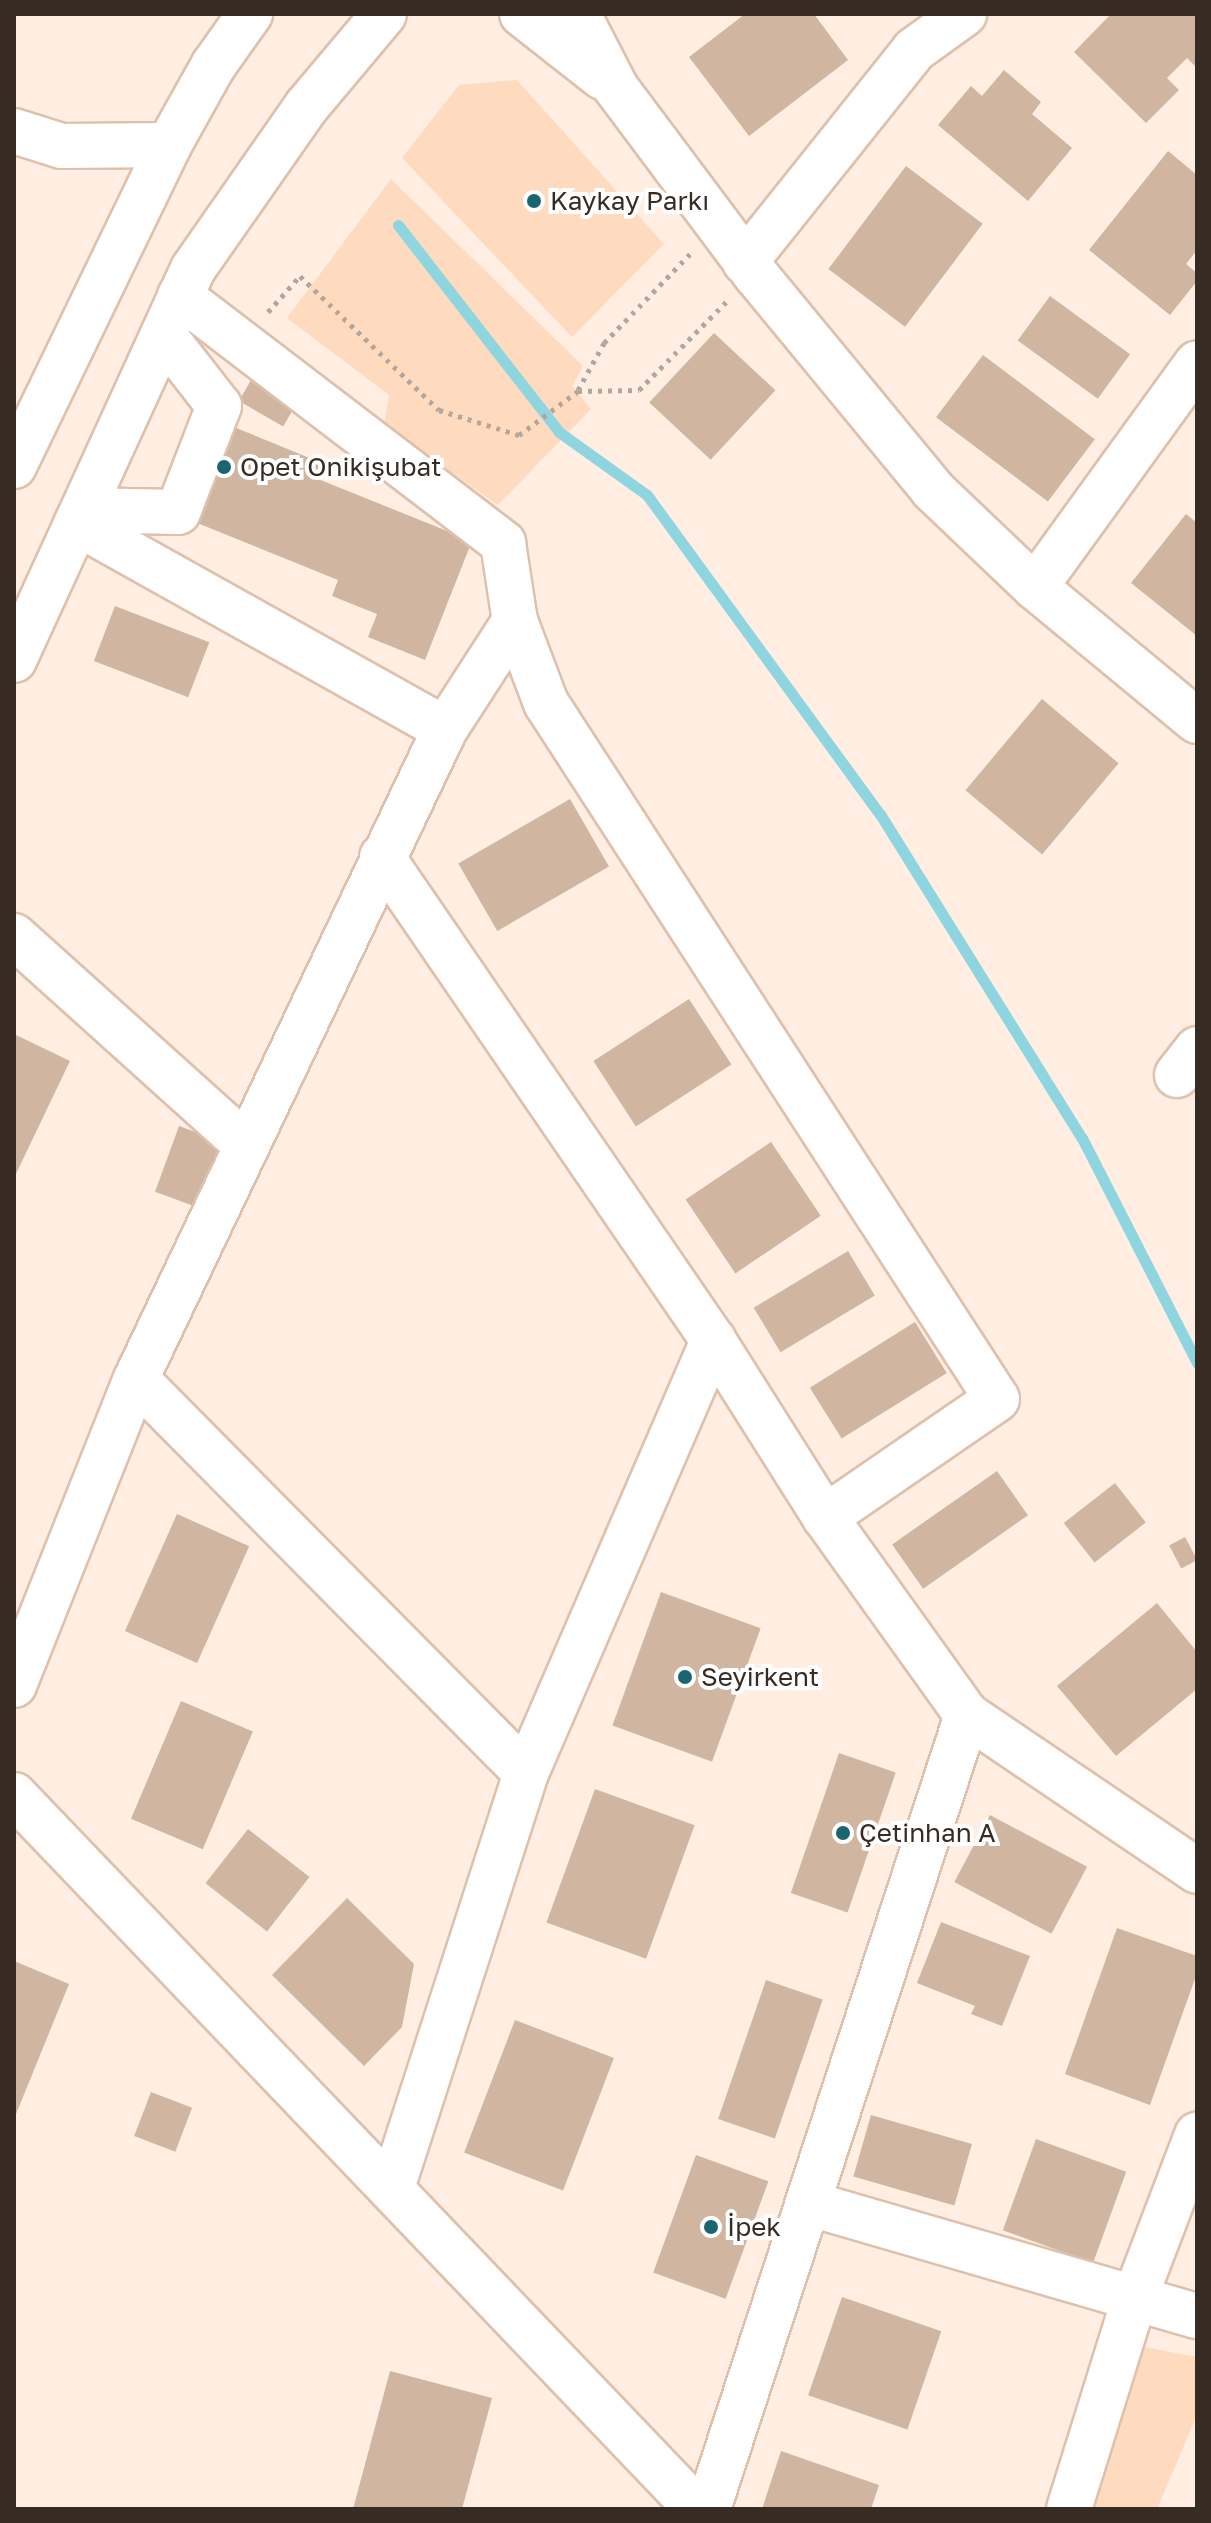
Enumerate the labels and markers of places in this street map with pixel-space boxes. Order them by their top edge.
place label: Kaykay Parkı [550,185,709,217]
marker: Kaykay Parkı [525,192,543,210]
place label: Opet Onikişubat [240,451,441,483]
marker: Opet Onikişubat [215,458,233,476]
place label: Seyirkent [701,1661,819,1693]
marker: Seyirkent [676,1668,694,1686]
place label: Çetinhan A [859,1817,996,1849]
marker: Çetinhan A [834,1824,852,1842]
place label: İpek [727,2211,781,2243]
marker: İpek [702,2218,720,2236]

